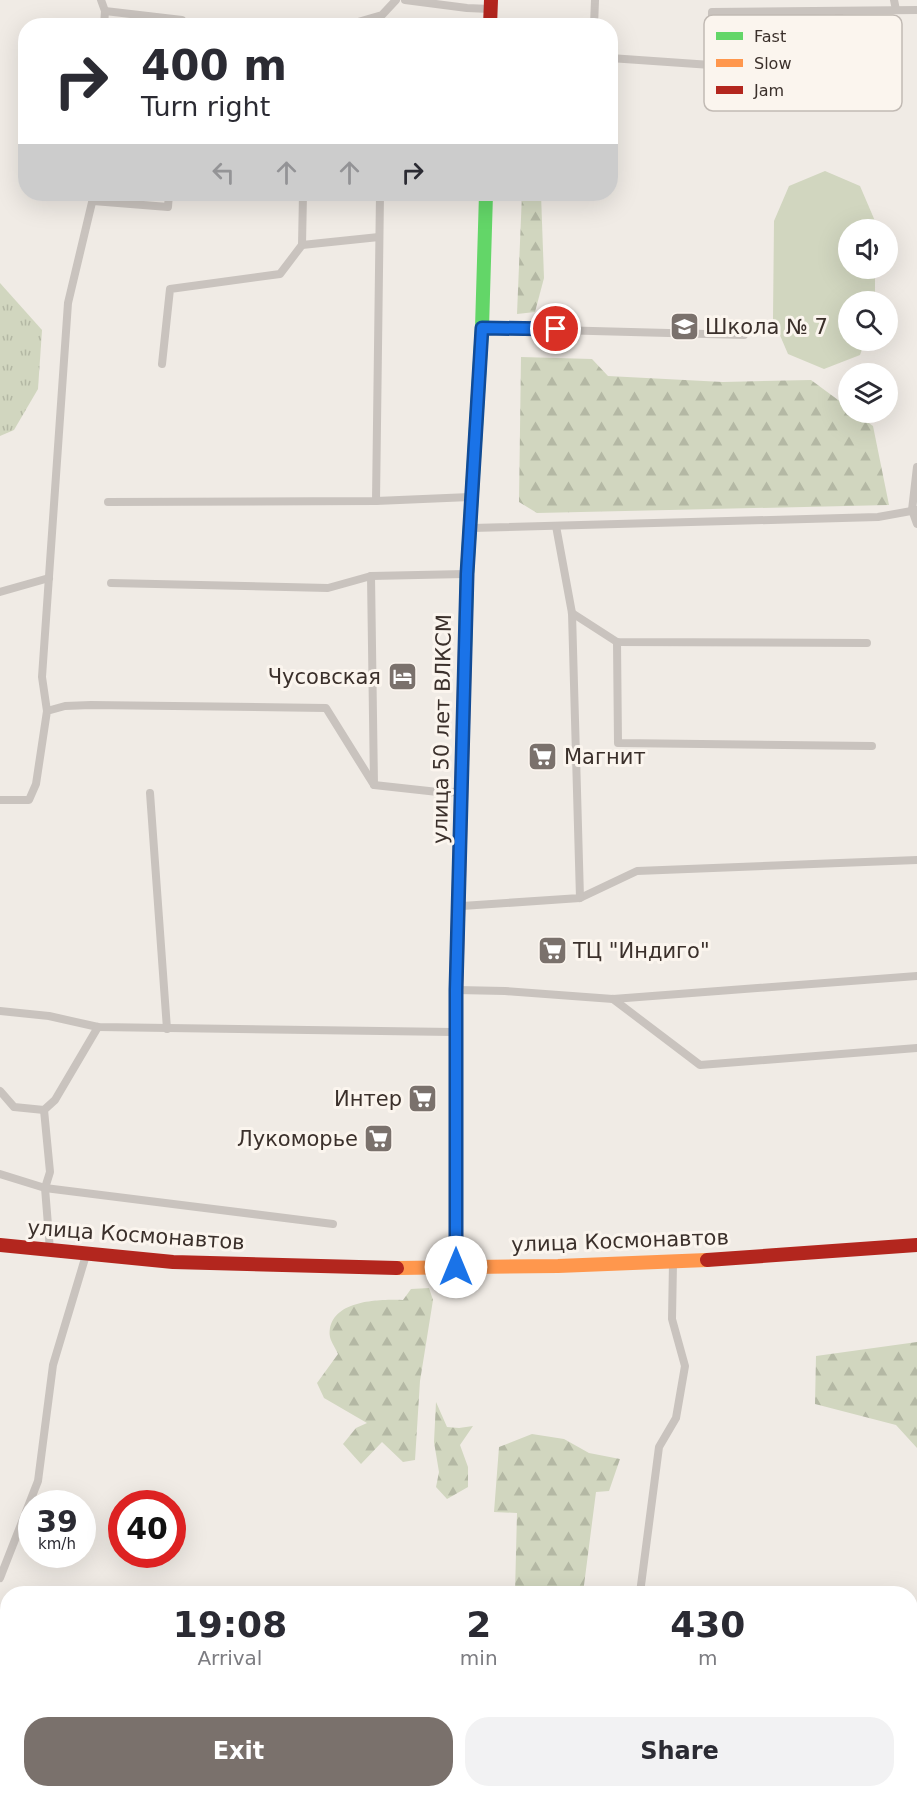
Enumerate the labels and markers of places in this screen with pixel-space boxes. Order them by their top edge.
pin [530,303,581,354]
school or university icon: Школа № 7 [668,311,700,343]
place label: Школа № 7 [705,315,828,339]
hotel icon: Чусовская [386,661,418,693]
place label: Чусовская [268,665,381,689]
supermarket icon: Магнит [527,741,559,773]
place label: Магнит [564,745,646,769]
supermarket icon: ТЦ "Индиго" [536,935,568,967]
place label: ТЦ "Индиго" [572,939,710,963]
supermarket icon: Интер [407,1083,439,1115]
place label: Интер [334,1087,402,1111]
supermarket icon: Лукоморье [363,1123,395,1155]
place label: Лукоморье [237,1127,358,1151]

